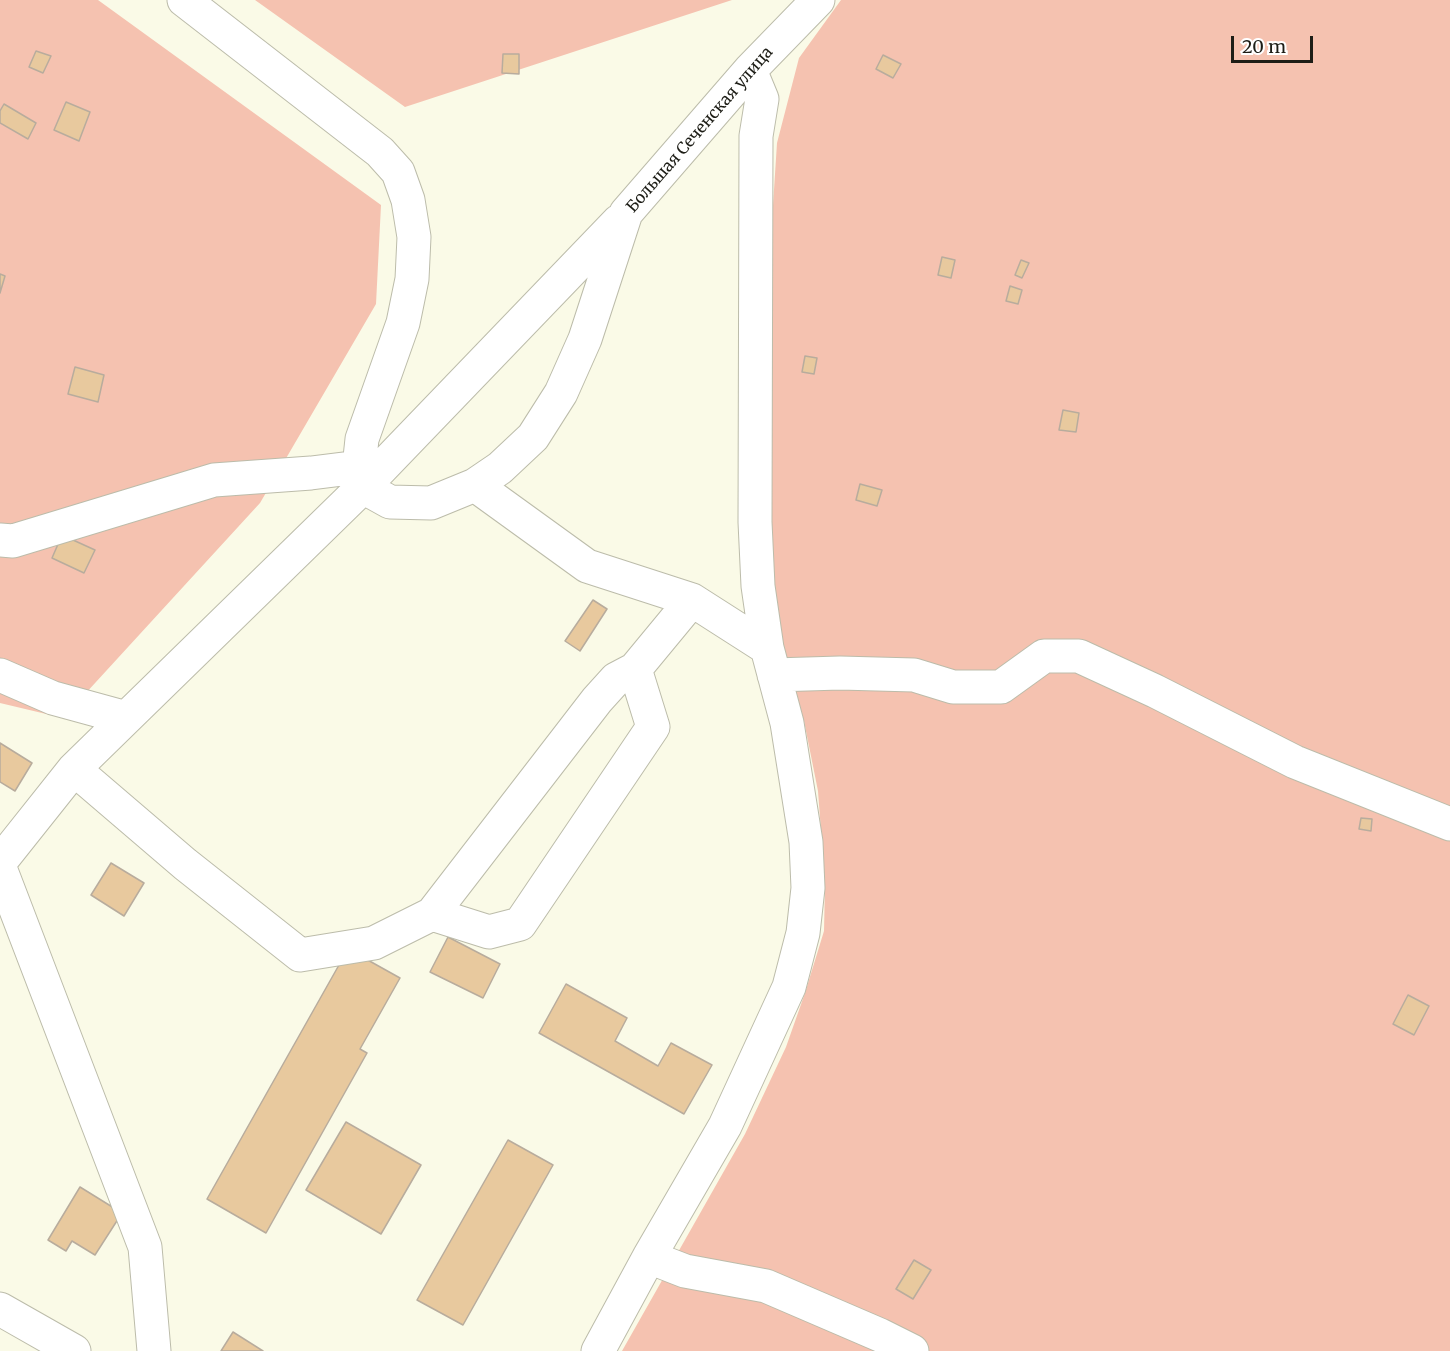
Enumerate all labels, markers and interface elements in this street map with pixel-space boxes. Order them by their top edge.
scale bar [1234,24,1316,62]
text: 20 m [1242,35,1286,58]
street label: Большая Сеченская улица [623,43,777,217]

